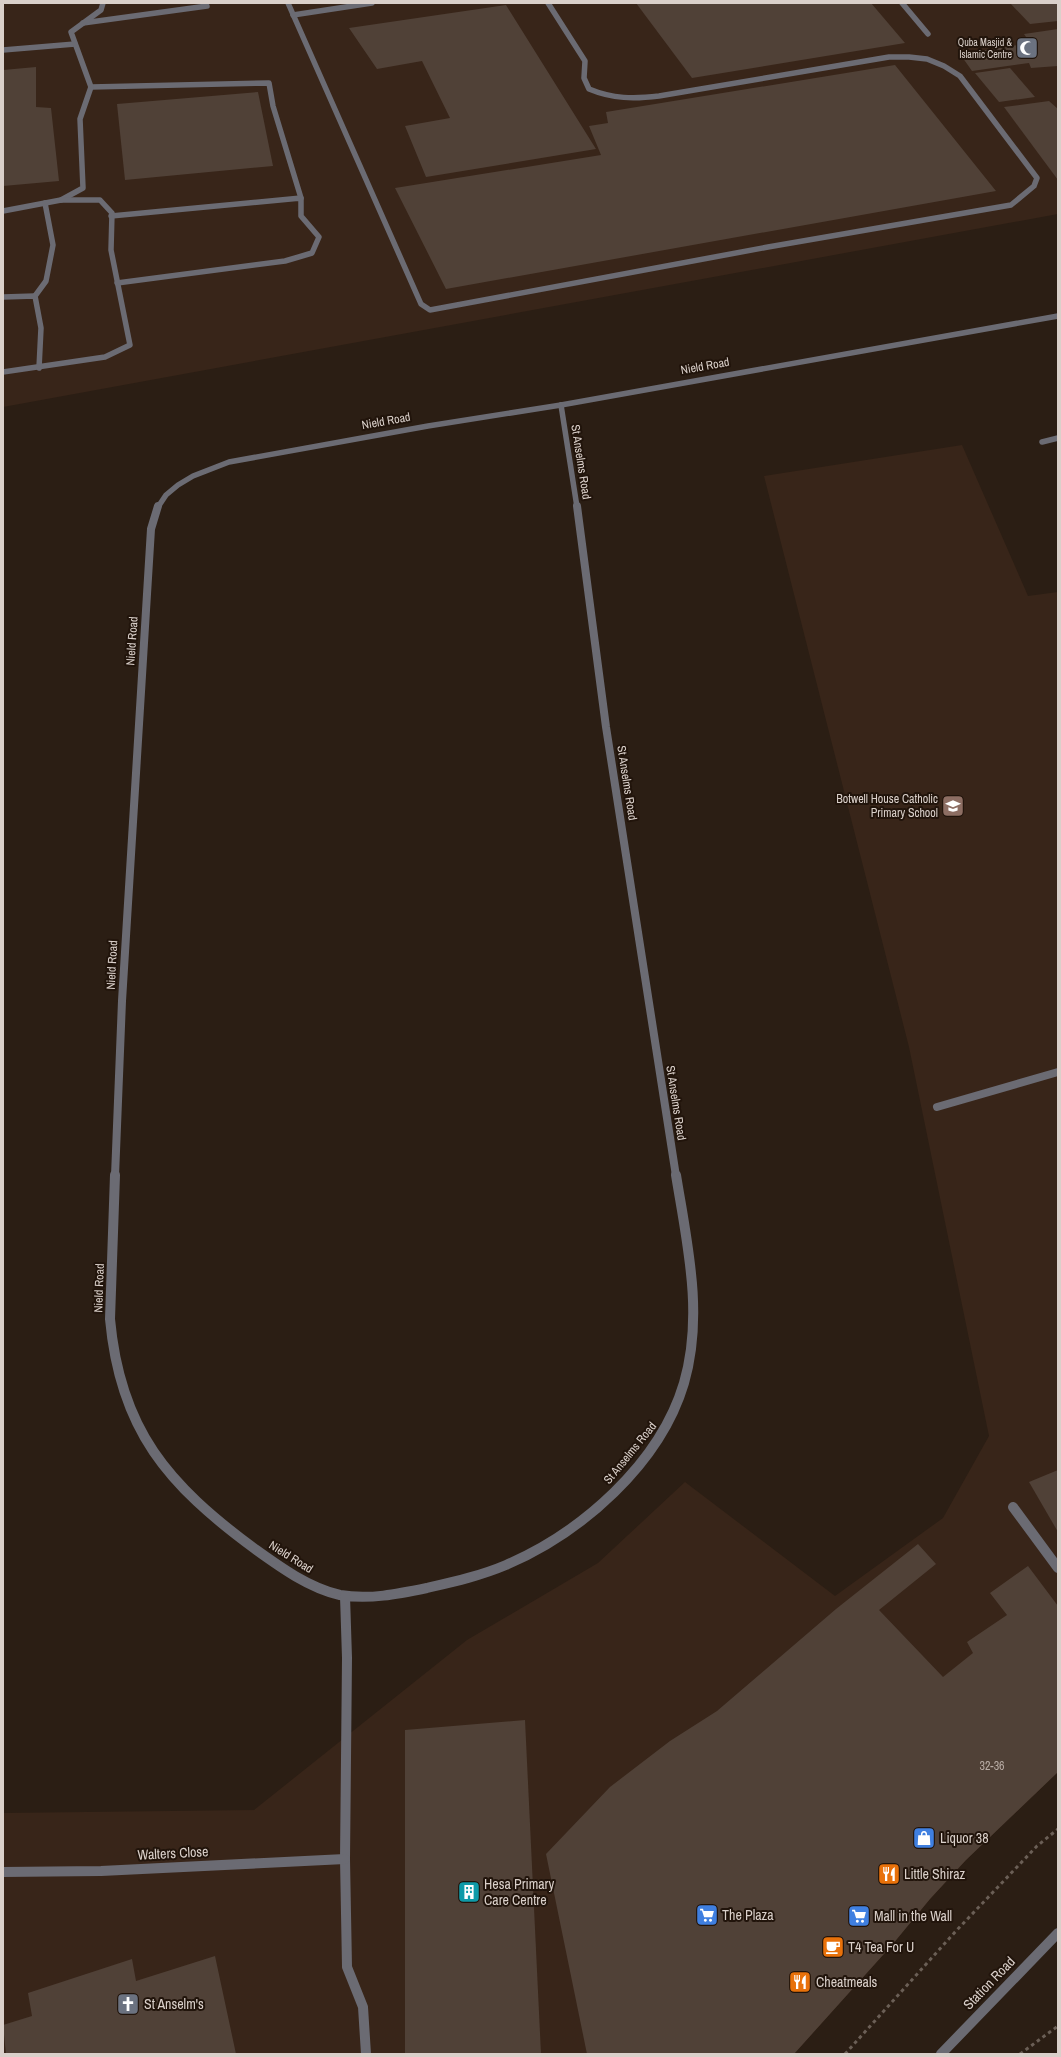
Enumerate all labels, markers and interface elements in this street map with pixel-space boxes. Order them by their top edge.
mosque icon: Quba Masjid & Islamic Centre [1014,35,1040,61]
place label: Quba Masjid & Islamic Centre [958,36,1013,61]
street label: Nield Road [679,354,731,378]
street label: Nield Road [360,409,412,433]
street label: St Anselms Road [567,423,595,501]
street label: Nield Road [122,616,142,666]
street label: St Anselms Road [613,744,641,822]
place label: Botwell House Catholic Primary School [836,791,938,821]
school or university icon: Botwell House Catholic Primary School [940,793,966,819]
street label: Nield Road [103,940,121,990]
street label: St Anselms Road [662,1064,690,1142]
street label: Nield Road [90,1263,108,1313]
street label: St Anselms Road [600,1419,660,1487]
street label: Nield Road [266,1537,316,1577]
house number: 32-36 [979,1758,1005,1774]
shop icon: Liquor 38 [911,1825,937,1851]
place label: Liquor 38 [940,1829,989,1847]
street label: Walters Close [137,1842,209,1864]
restaurant icon: Little Shiraz [876,1861,902,1887]
place label: Little Shiraz [904,1865,966,1883]
place label: Hesa Primary Care Centre [484,1875,554,1909]
building icon: Hesa Primary Care Centre [456,1879,482,1905]
supermarket icon: The Plaza [694,1902,720,1928]
supermarket icon: Mall in the Wall [846,1903,872,1929]
place label: The Plaza [722,1906,774,1924]
place label: Mall in the Wall [874,1907,952,1925]
cafe icon: T4 Tea For U [820,1934,846,1960]
place label: T4 Tea For U [848,1938,914,1956]
street label: Station Road [959,1953,1019,2013]
restaurant icon: Cheatmeals [787,1969,813,1995]
place label: Cheatmeals [816,1973,878,1991]
church icon: St Anselm's [115,1991,141,2017]
place label: St Anselm's [144,1995,204,2013]

